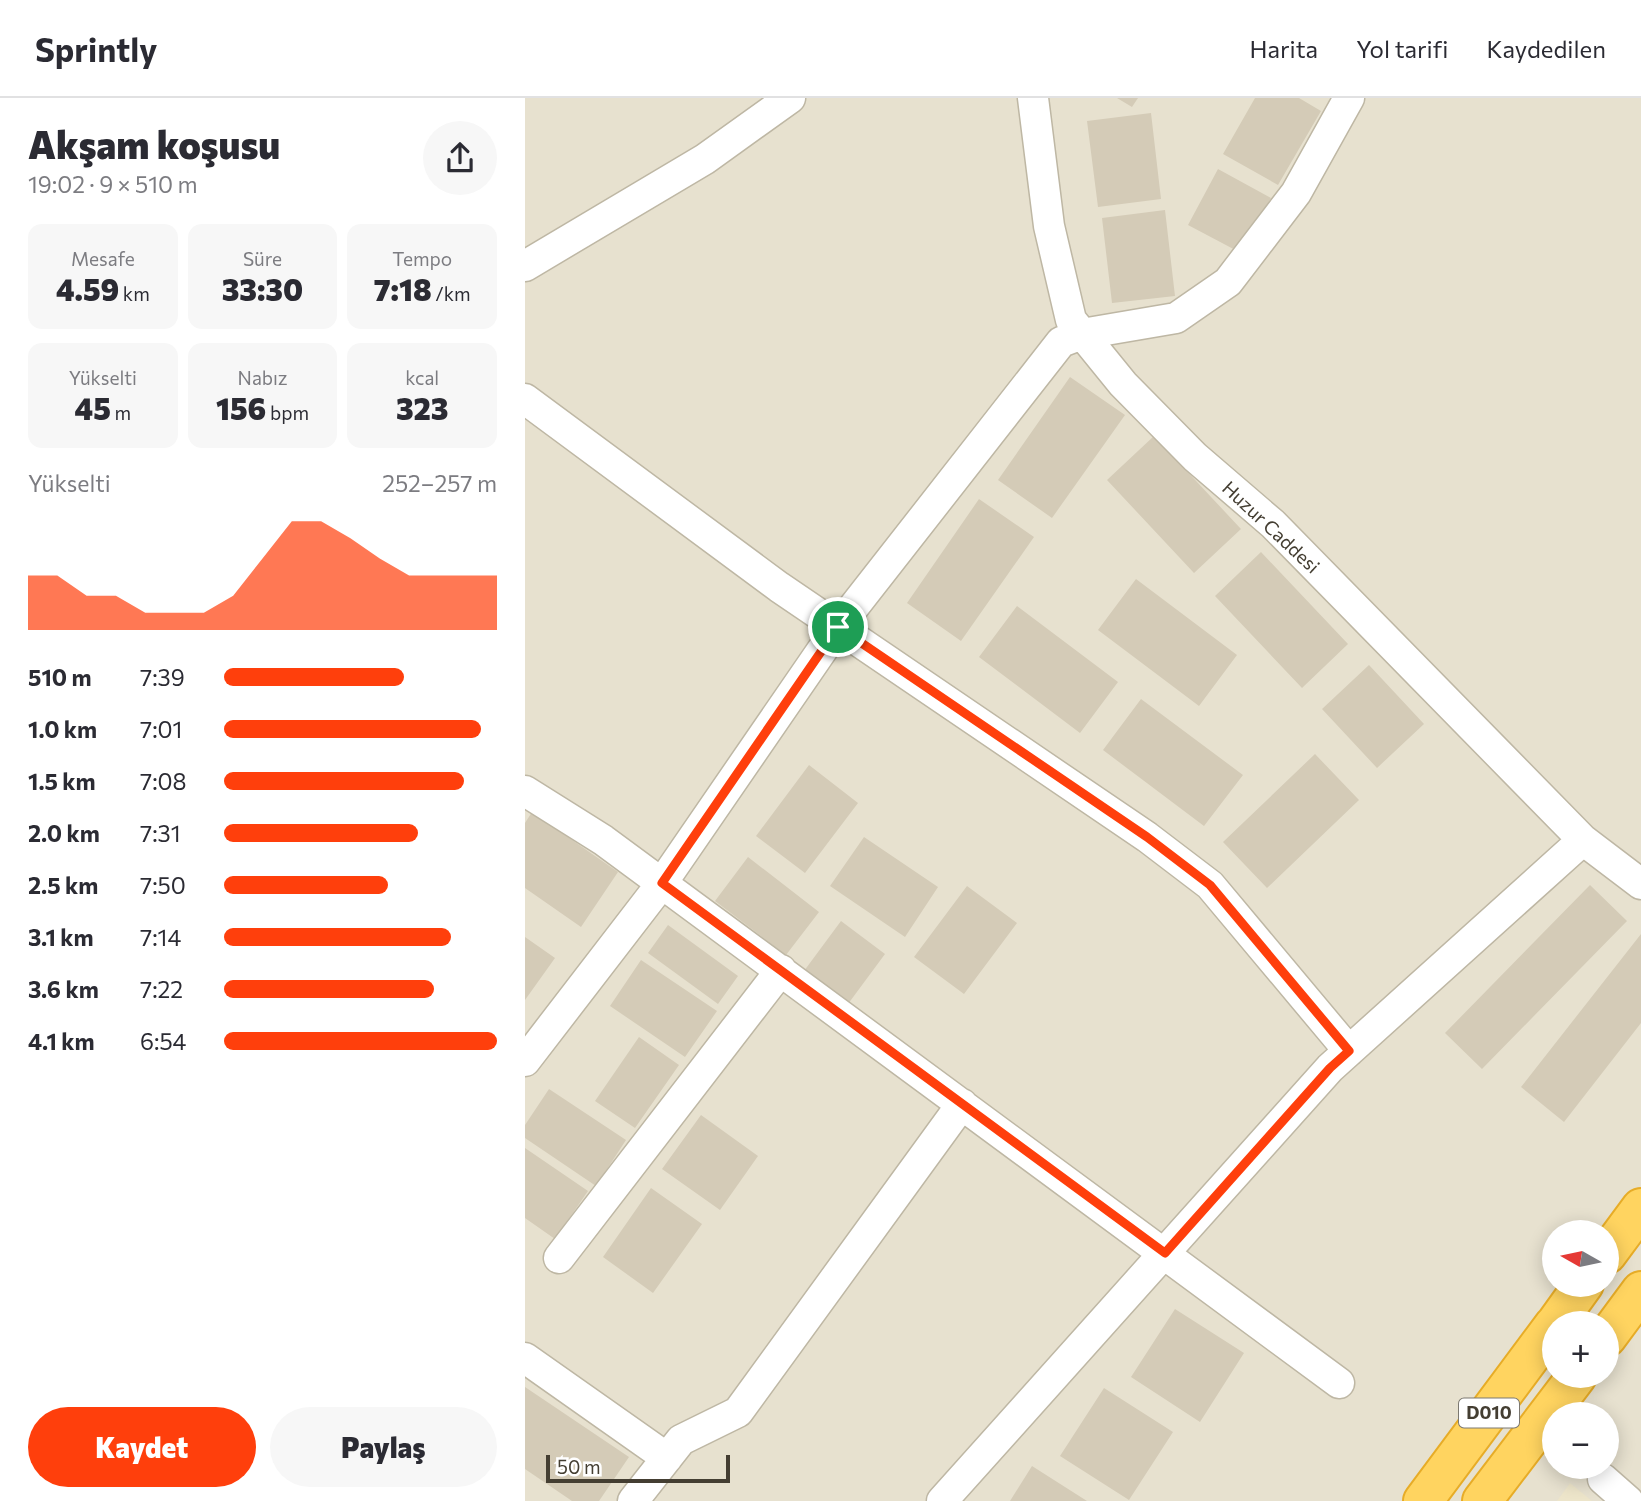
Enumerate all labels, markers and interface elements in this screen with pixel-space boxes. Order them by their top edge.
text: Sprintly [35,28,157,69]
text: Harita [1249,34,1318,63]
text: Yol tarifi [1356,34,1448,63]
text: Kaydedilen [1486,34,1606,63]
text: Akşam koşusu [28,120,280,167]
button: share [423,121,497,195]
text: 19:02 · 9 × 510 m [28,170,197,198]
text: Mesafe [71,247,135,270]
text: Süre [243,247,282,270]
text: Tempo [392,247,452,270]
text: 4.59 [56,270,119,307]
text: 33:30 [222,270,303,307]
text: 7:18 [374,270,432,307]
text: km [119,282,150,305]
text: /km [432,282,471,305]
text: Yükselti [69,366,137,389]
text: Nabız [238,366,287,389]
text: kcal [405,366,439,389]
text: 45 [75,389,111,426]
text: 156 [216,389,266,426]
text: 323 [396,389,448,426]
text: m [111,401,131,424]
text: bpm [266,401,309,424]
text: Yükselti [28,469,111,497]
text: 252–257 m [382,469,497,497]
street label: Huzur Caddesi [1218,476,1325,578]
pin [808,597,868,657]
icon: arrive [819,608,857,646]
text: 510 m [28,663,92,691]
text: 7:39 [140,663,185,691]
text: 1.0 km [28,715,97,743]
text: 7:01 [140,715,182,743]
text: 1.5 km [28,767,96,795]
text: 7:08 [140,767,187,795]
text: 2.0 km [28,819,100,847]
text: 7:31 [140,819,181,847]
text: 2.5 km [28,871,98,899]
text: 7:50 [140,871,186,899]
text: 3.1 km [28,923,94,951]
text: 7:14 [140,923,181,951]
text: 3.6 km [28,975,99,1003]
text: 7:22 [140,975,183,1003]
text: 4.1 km [28,1027,94,1055]
text: 6:54 [140,1027,186,1055]
north arrow [1542,1220,1619,1297]
map controls [1542,1220,1619,1479]
button: + [1542,1311,1619,1388]
road number: D010 [1459,1398,1519,1428]
button: − [1542,1402,1619,1479]
button: Kaydet [28,1407,256,1487]
button: Paylaş [270,1407,497,1487]
scale bar [546,1452,730,1484]
text: 50 m [557,1455,601,1478]

